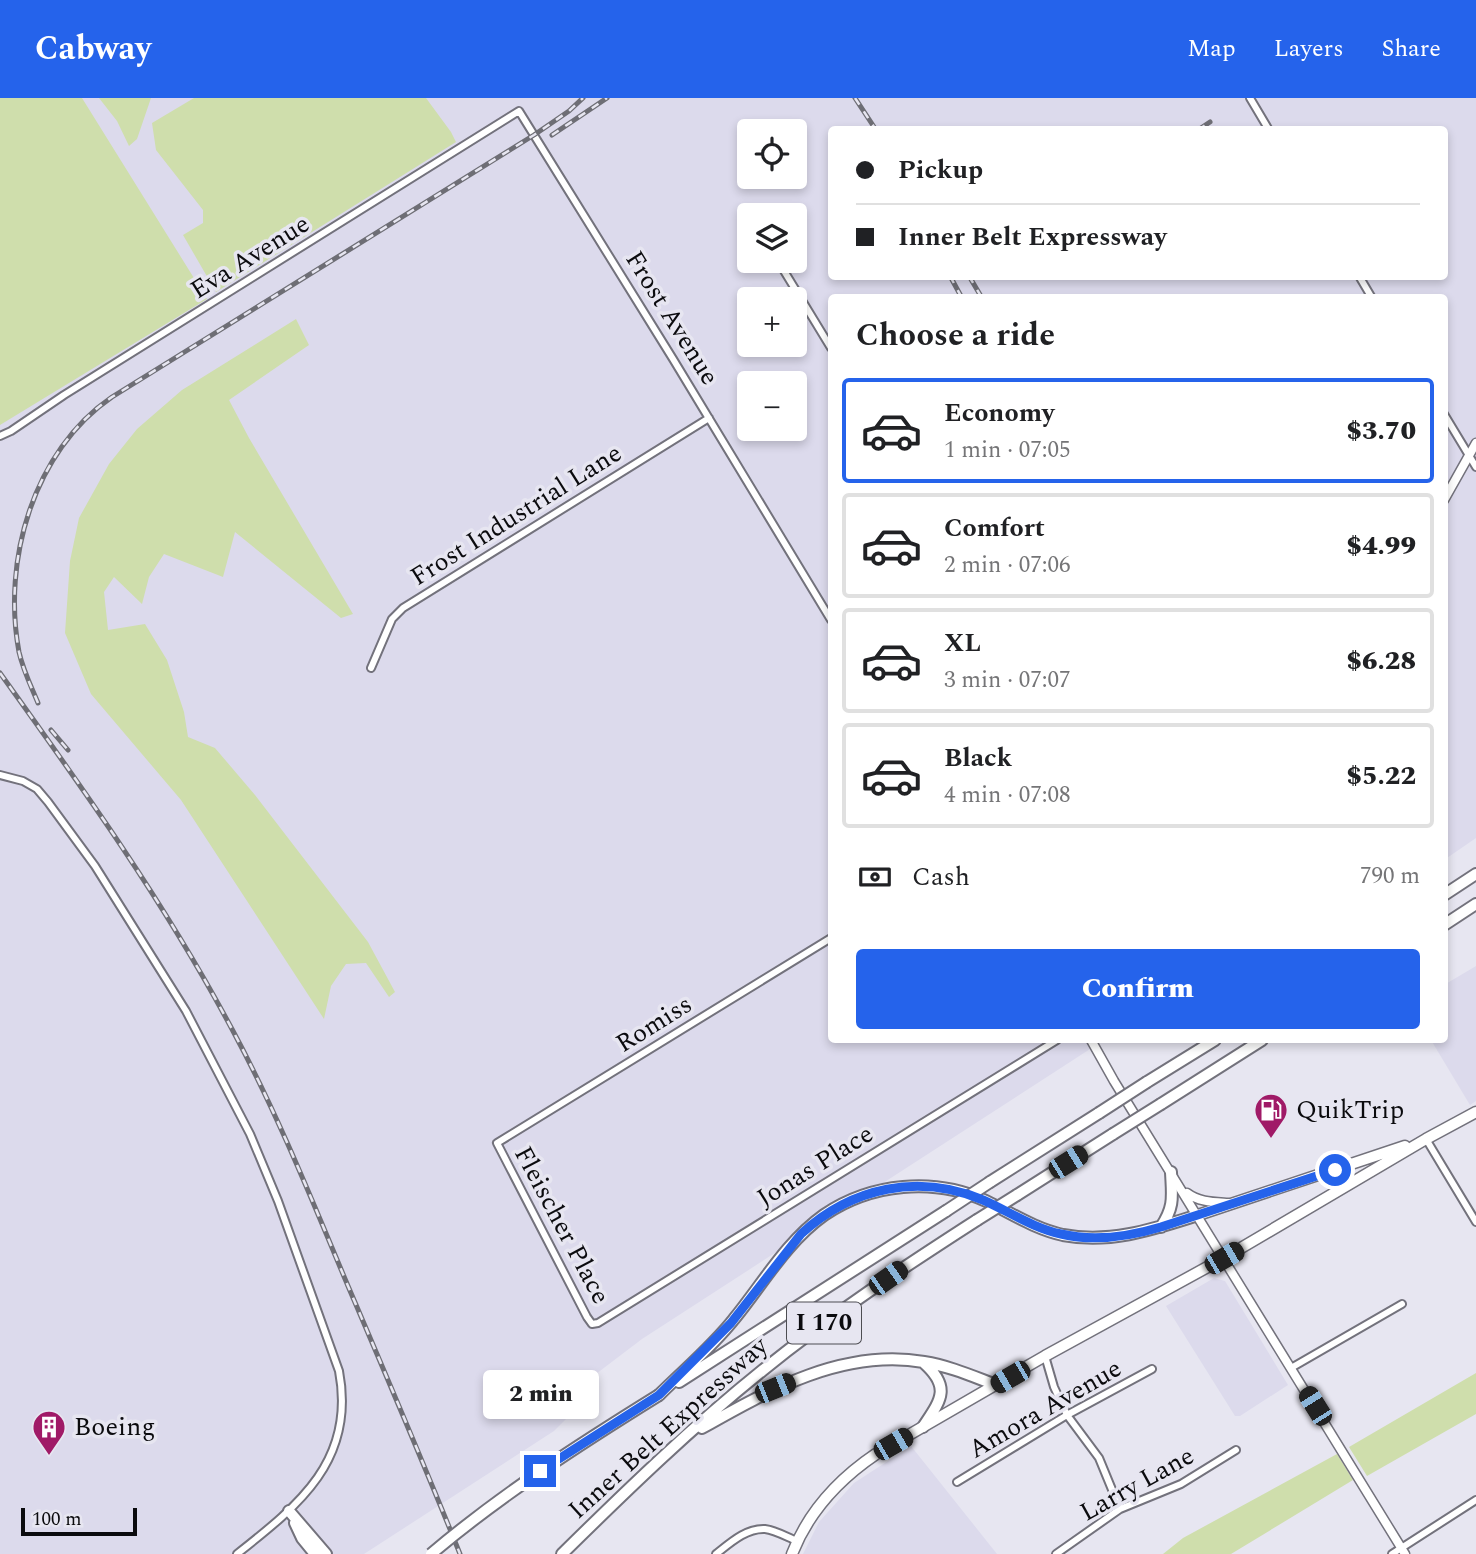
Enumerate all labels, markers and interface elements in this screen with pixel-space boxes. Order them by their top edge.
text: Cabway [35,24,151,74]
text: Map [1187,31,1236,67]
text: Layers [1274,31,1344,67]
text: Share [1382,31,1441,67]
map controls [737,119,807,441]
button: locate [737,119,807,189]
text: Pickup [898,150,983,190]
button: layers [737,203,807,273]
street label: Eva Avenue [182,204,318,310]
text: Inner Belt Expressway [898,217,1167,257]
street label: Frost Avenue [615,243,729,393]
button: + [737,287,807,357]
text: Choose a ride [856,311,1055,360]
button: − [737,371,807,441]
text: Economy [944,393,1054,433]
icon: car [860,399,923,462]
text: $3.70 [1346,411,1416,451]
text: 1 min · 07:05 [944,433,1071,468]
street label: Frost Industrial Lane [402,434,630,596]
text: Comfort [944,508,1045,548]
icon: car [860,514,923,577]
text: $4.99 [1346,526,1416,566]
text: 2 min · 07:06 [944,548,1071,583]
text: XL [944,623,981,663]
icon: car [860,629,923,692]
text: $6.28 [1346,641,1416,681]
text: 3 min · 07:07 [944,663,1071,698]
text: Black [944,738,1012,778]
icon: car [860,744,923,807]
text: $5.22 [1346,756,1416,796]
text: 4 min · 07:08 [944,778,1071,813]
text: Cash [912,857,970,897]
icon: cash [856,858,894,896]
text: 790 m [1360,859,1420,894]
button: Confirm [856,949,1420,1029]
street label: Romiss [608,985,700,1063]
place label: QuikTrip [1296,1090,1404,1130]
fuel station icon: QuikTrip [1252,1091,1290,1140]
street label: Jonas Place [749,1114,881,1218]
street label: Fleischer Place [503,1139,621,1311]
car [1045,1142,1092,1182]
route start [1319,1154,1351,1186]
car [1201,1238,1248,1278]
car [865,1257,912,1299]
road number: I 170 [787,1302,861,1344]
street label: Inner Belt Expressway [559,1326,778,1529]
street label: Amora Avenue [961,1349,1129,1469]
car [987,1357,1034,1397]
callout: 2 min [482,1370,598,1418]
car [752,1370,799,1406]
text: 2 min [509,1377,573,1412]
car [1295,1383,1336,1429]
place label: Boeing [74,1407,155,1447]
building icon: Boeing [30,1408,68,1457]
car [870,1424,917,1464]
street label: Larry Lane [1072,1436,1202,1532]
route end [524,1455,556,1487]
scale bar [21,1505,136,1537]
text: 100 m [32,1505,82,1534]

